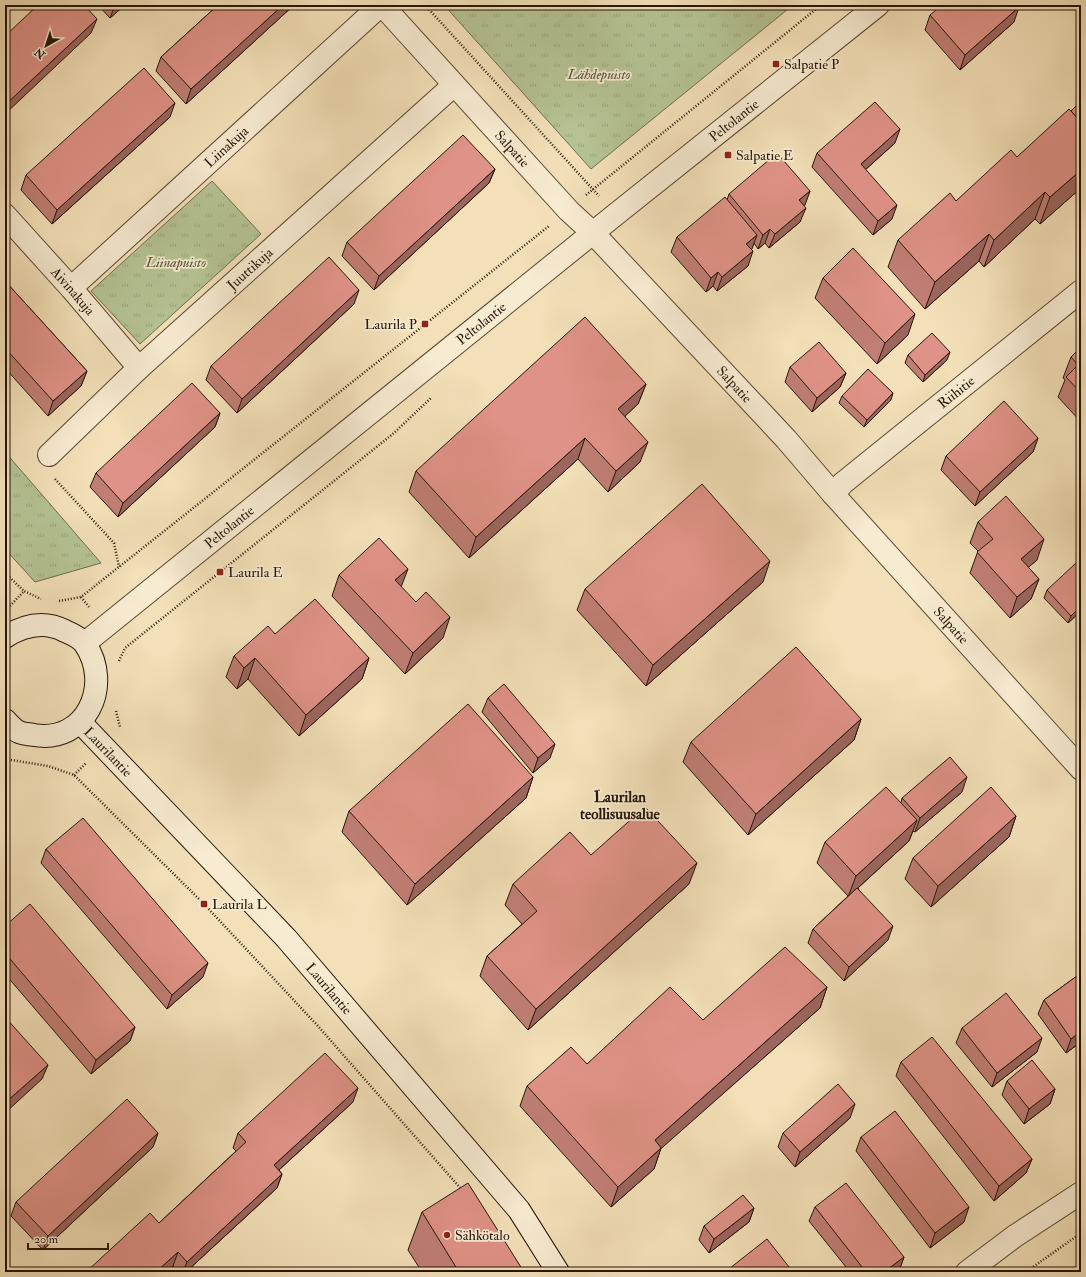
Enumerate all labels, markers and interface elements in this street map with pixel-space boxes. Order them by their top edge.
north arrow [26,26,66,66]
text: N [31,45,49,62]
place label: Salpatie P [784,56,839,74]
marker: Salpatie P [771,59,781,69]
park label: Lähdepuisto [567,66,631,83]
street label: Peltolantie [706,96,762,146]
street label: Liinakuja [201,122,252,171]
street label: Salpatie [491,127,533,171]
place label: Salpatie E [736,147,793,165]
marker: Salpatie E [723,150,733,160]
street label: Juuttikuja [223,244,277,294]
park label: Liinapuisto [145,254,206,271]
street label: Aivinakuja [47,263,98,319]
street label: Peltolantie [453,298,510,349]
place label: Laurila P [364,316,417,333]
marker: Laurila P [420,319,430,329]
street label: Salpatie [713,363,756,407]
street label: Riihitie [934,372,978,412]
street label: Peltolantie [201,502,258,552]
place label: Laurila E [228,564,282,581]
marker: Laurila E [215,567,225,577]
street label: Salpatie [930,603,972,648]
street label: Laurilantie [80,723,136,781]
district label: Laurilan teollisuusalue [580,788,661,824]
place label: Laurila L [212,896,267,913]
marker: Laurila L [199,899,209,909]
street label: Laurilantie [302,960,356,1018]
scale bar [28,1225,108,1251]
place label: Sähkötalo [455,1227,510,1244]
marker: Sähkötalo [442,1230,452,1240]
text: 20 m [34,1232,59,1247]

